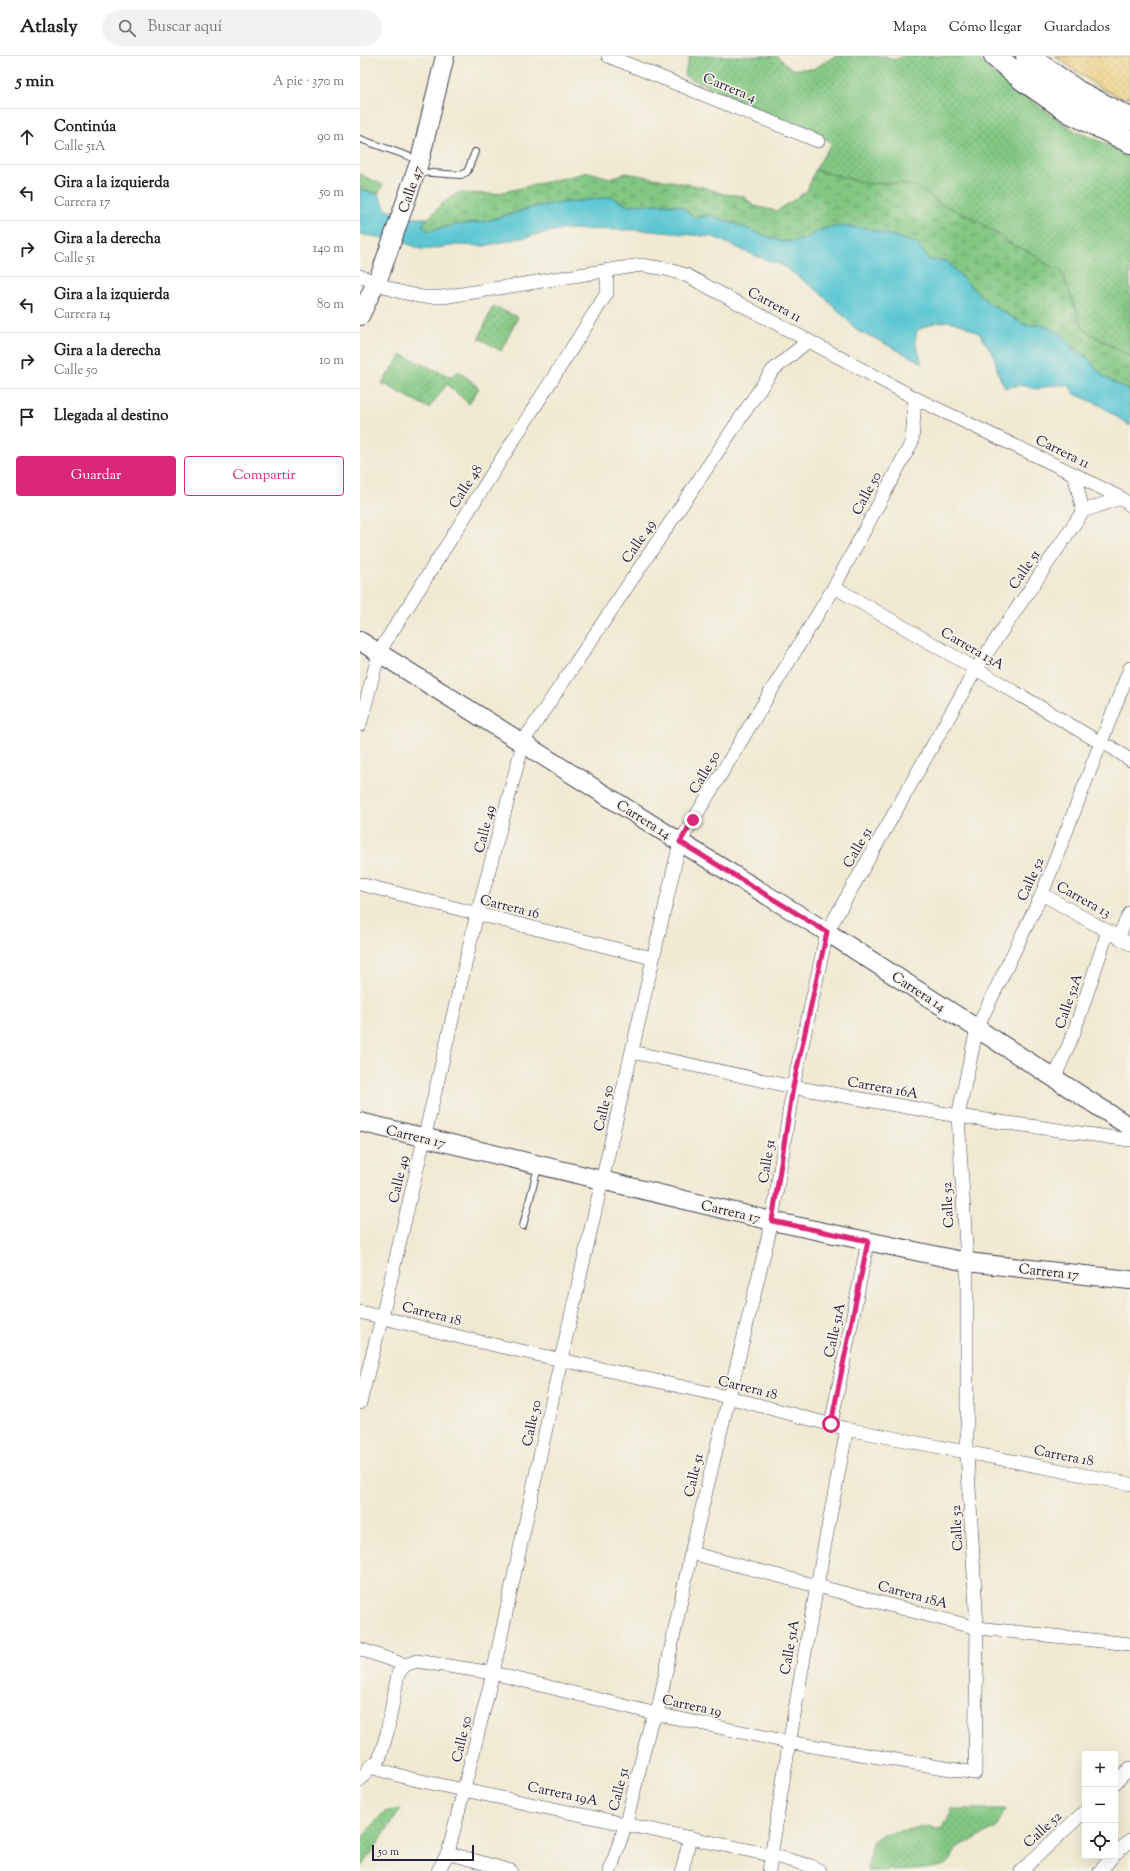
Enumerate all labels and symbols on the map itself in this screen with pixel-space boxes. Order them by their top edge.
street label: Carrera 4 [699,69,759,109]
street label: Calle 47 [394,163,429,216]
street label: Carrera 11 [744,283,805,328]
street label: Carrera 11 [1031,431,1093,475]
street label: Calle 48 [445,461,488,513]
street label: Calle 50 [848,469,888,519]
street label: Calle 49 [618,516,662,568]
street label: Calle 51 [1005,546,1046,594]
street label: Carrera 13A [936,623,1008,676]
street label: Calle 50 [685,748,726,798]
street label: Carrera 14 [612,796,674,845]
street label: Calle 49 [470,803,502,855]
route end [684,811,702,829]
street label: Calle 51 [839,824,879,872]
street label: Calle 52 [1013,854,1051,905]
street label: Carrera 13 [1052,878,1114,924]
street label: Carrera 16 [478,891,541,925]
street label: Carrera 14 [887,968,949,1018]
street label: Calle 52A [1051,971,1089,1032]
street label: Carrera 16A [846,1073,920,1105]
street label: Calle 50 [590,1083,620,1134]
street label: Carrera 17 [384,1121,447,1155]
street label: Calle 51 [755,1138,781,1185]
street label: Calle 49 [385,1153,415,1205]
street label: Calle 52 [938,1181,960,1228]
street label: Carrera 17 [699,1196,762,1230]
street label: Carrera 17 [1017,1260,1080,1286]
street label: Carrera 18 [400,1298,463,1332]
street label: Calle 51A [820,1301,852,1360]
street label: Carrera 18 [716,1372,779,1406]
street label: Calle 50 [518,1398,548,1448]
route start [822,1415,840,1433]
street label: Carrera 18 [1032,1441,1095,1473]
street label: Calle 51 [680,1451,710,1499]
street label: Calle 52 [947,1504,969,1551]
street label: Carrera 18A [875,1577,950,1615]
street label: Calle 51A [776,1618,806,1676]
street label: Carrera 19 [660,1691,723,1723]
street label: Calle 50 [448,1714,478,1765]
street label: Calle 51 [605,1765,635,1813]
street label: Carrera 19A [525,1778,600,1812]
street label: Calle 52 [1020,1807,1067,1853]
scale bar [372,1843,474,1862]

